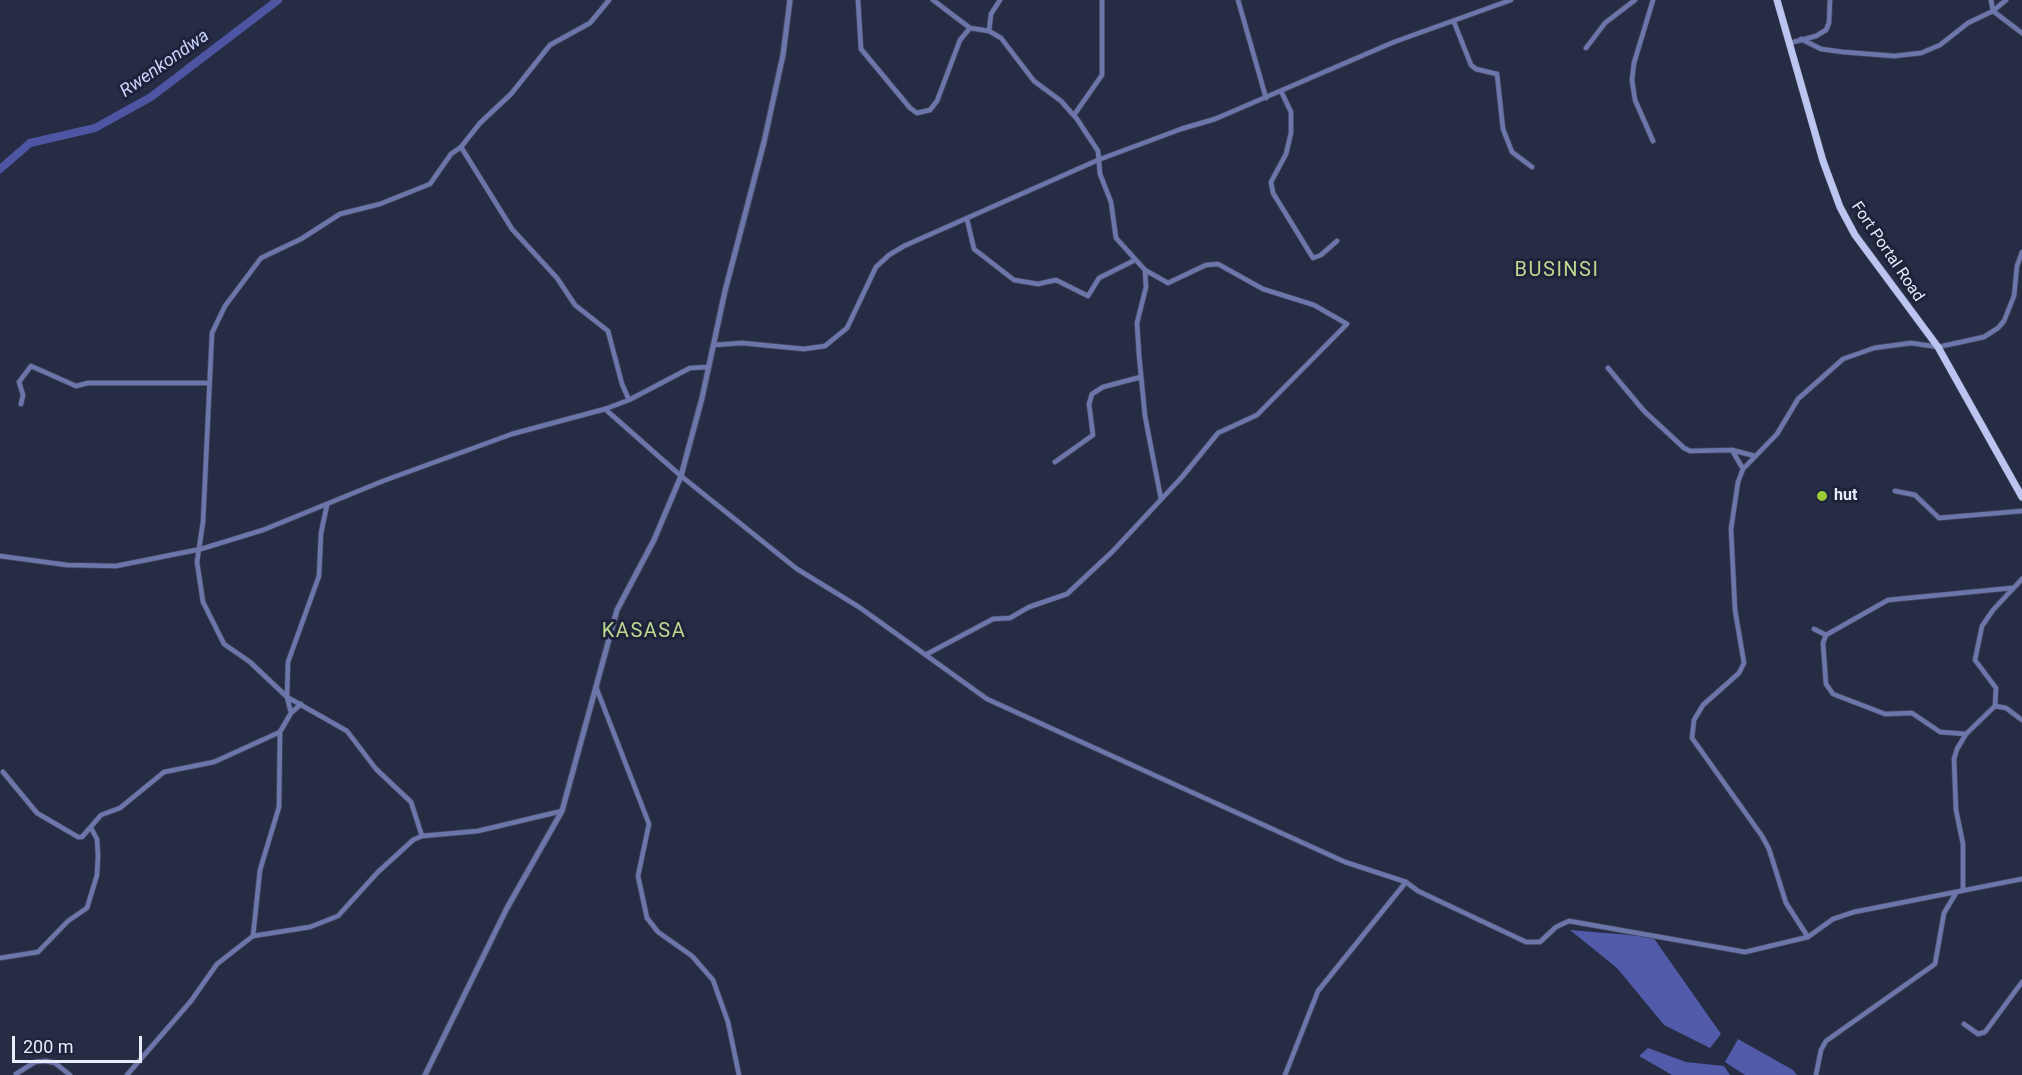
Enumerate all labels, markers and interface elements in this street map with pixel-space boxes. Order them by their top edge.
water label: Rwenkondwa [116,25,214,103]
street label: Fort Portal Road [1847,198,1927,306]
district label: BUSINSI [1515,259,1599,283]
place label: hut [1834,486,1857,506]
marker: hut [1815,489,1829,503]
district label: KASASA [602,620,686,644]
scale bar [15,1024,146,1062]
text: 200 m [23,1036,74,1057]

